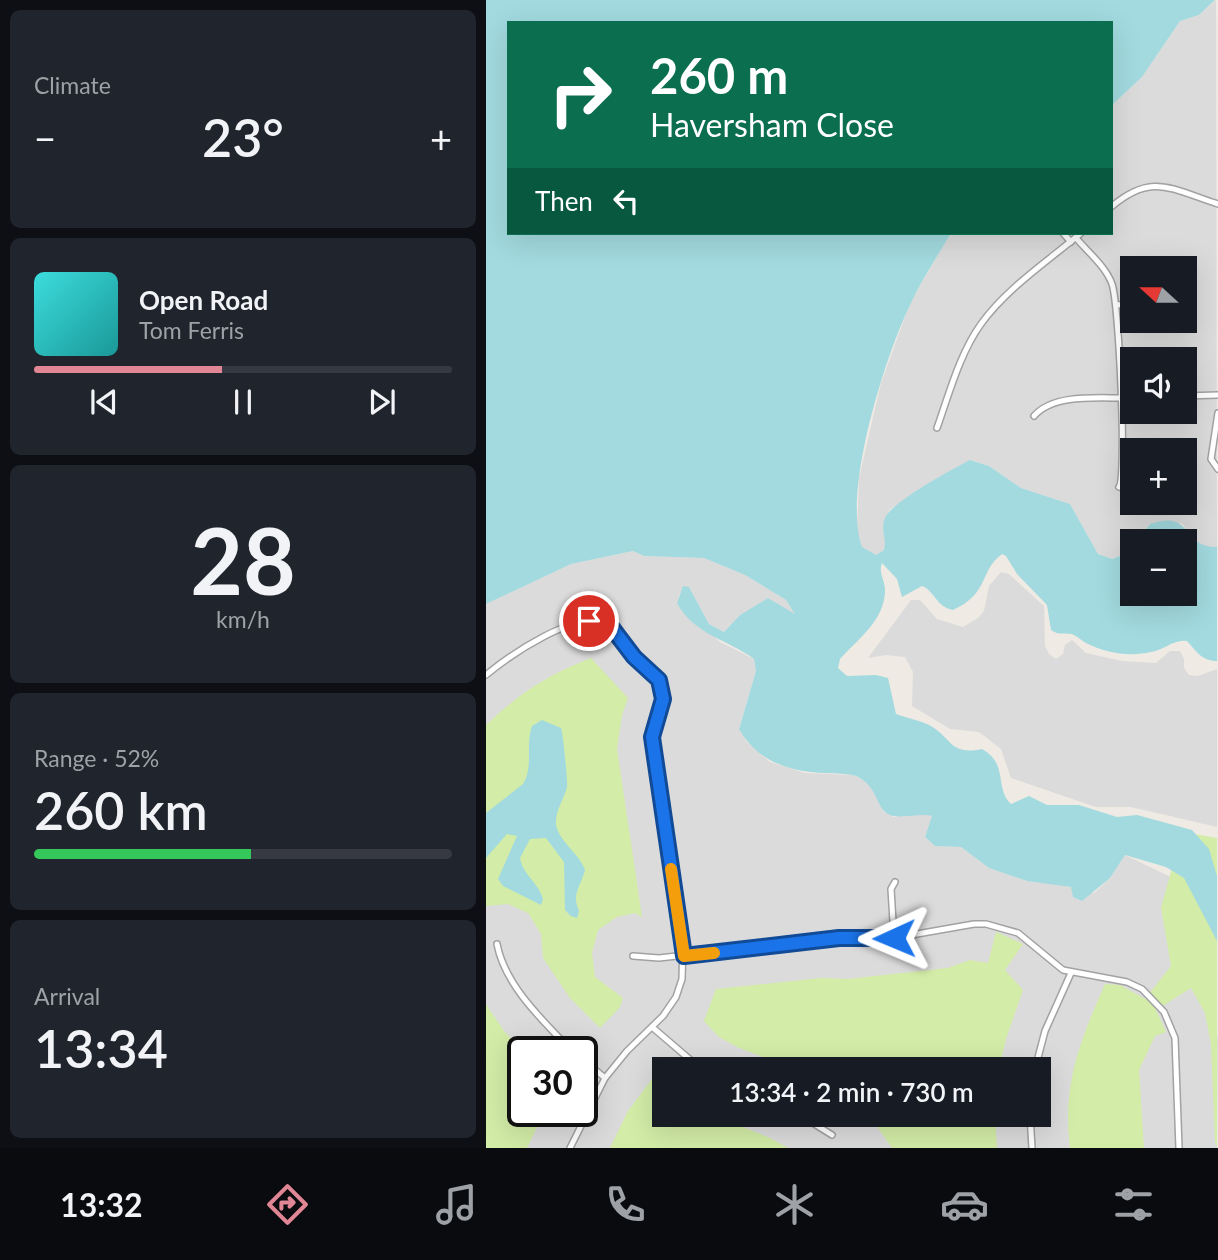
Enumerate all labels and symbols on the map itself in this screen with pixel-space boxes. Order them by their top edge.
north arrow [1120,256,1196,332]
pin [559,591,619,651]
position arrow [857,901,931,975]
speed limit sign: 30 [507,1036,598,1127]

